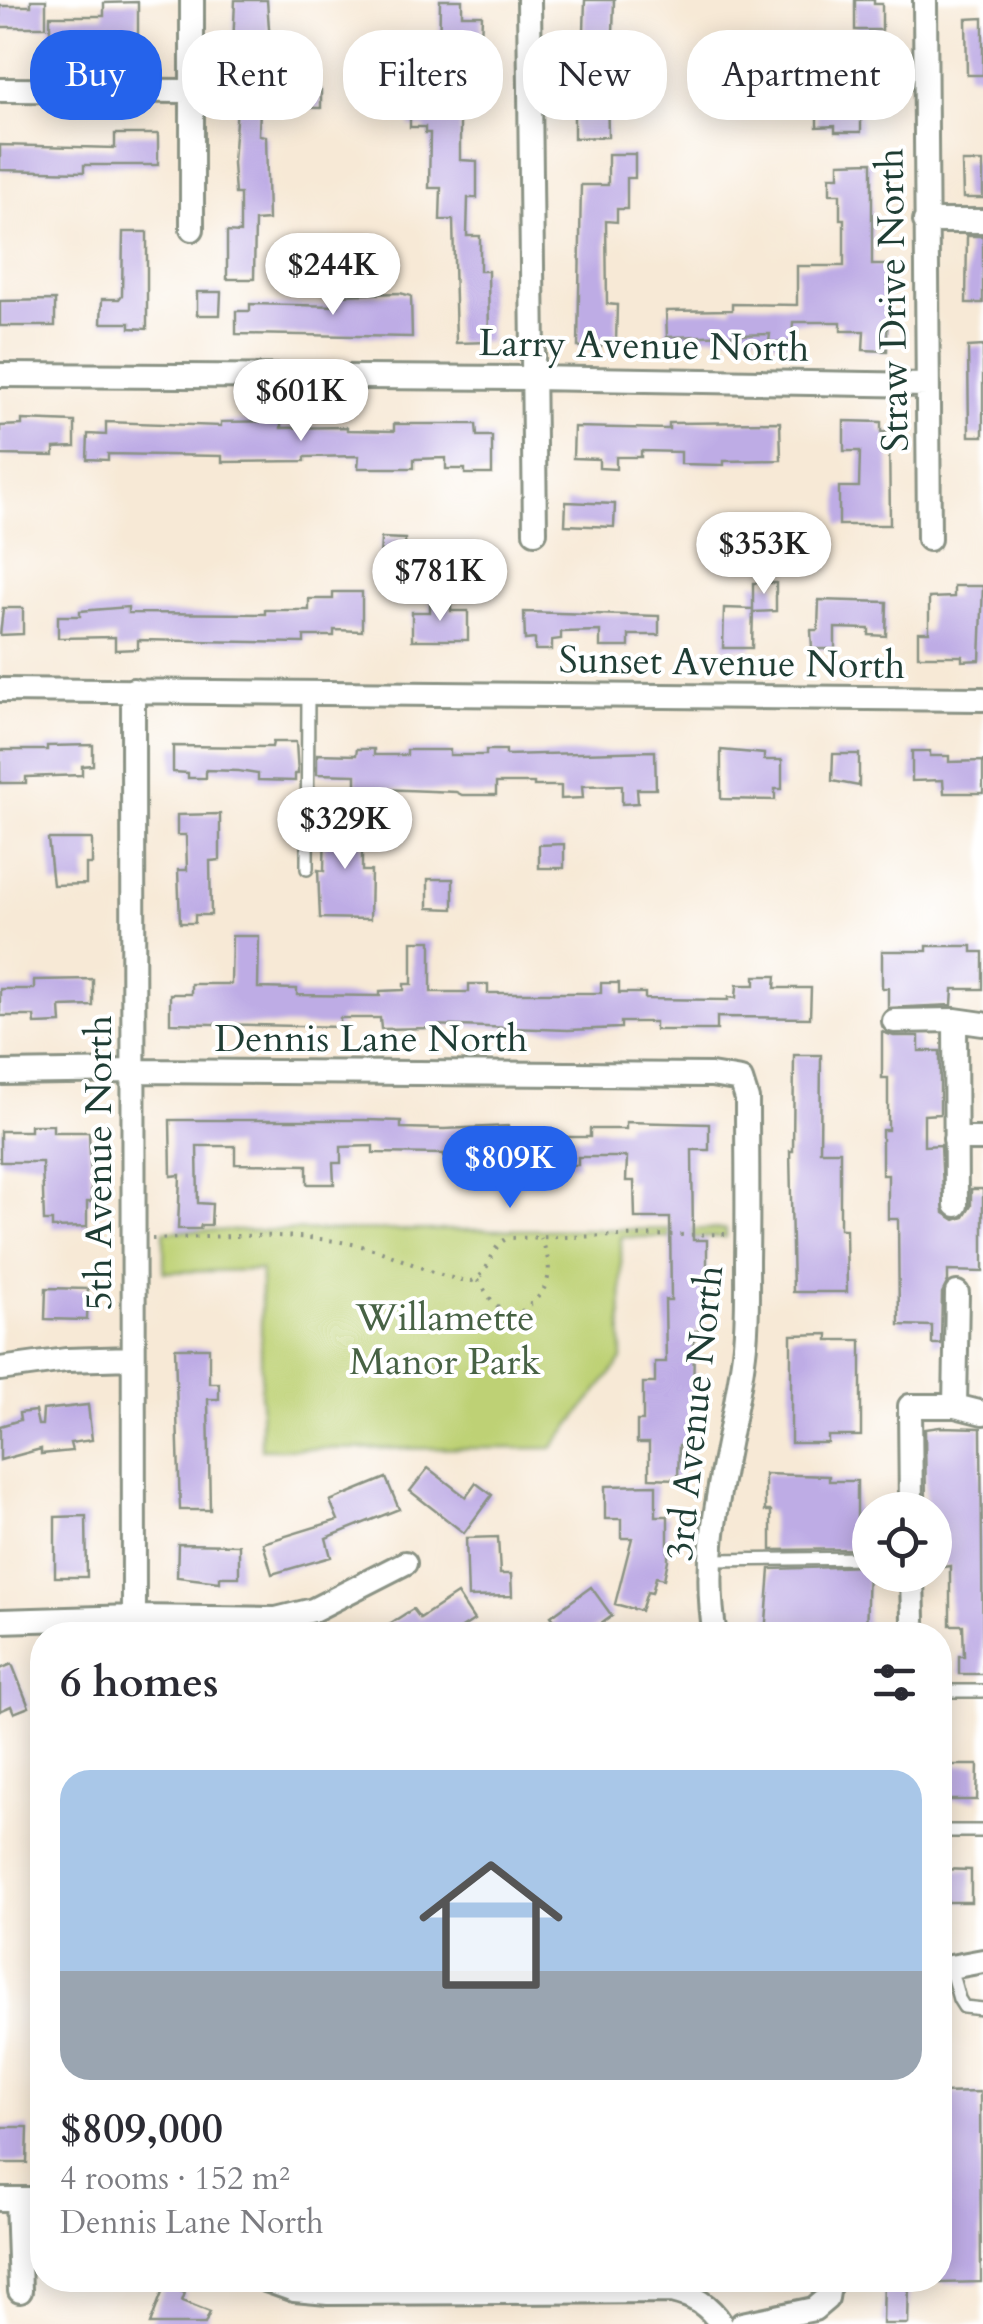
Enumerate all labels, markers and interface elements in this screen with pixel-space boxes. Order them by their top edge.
chip: Buy [30,30,162,120]
chip: Rent [182,30,323,120]
chip: Filters [343,30,503,120]
chip: New [523,30,667,120]
chip: Apartment [687,30,915,120]
street label: Straw Drive North [864,148,922,452]
pin: $244K [263,233,403,318]
text: $244K [287,243,379,287]
street label: Larry Avenue North [478,317,810,375]
pin: $601K [231,359,371,444]
text: $601K [255,369,347,413]
pin: $353K [694,512,834,597]
text: $353K [718,522,810,566]
pin: $781K [370,539,510,624]
text: $781K [394,549,486,593]
street label: Sunset Avenue North [558,634,906,692]
pin: $329K [275,787,415,872]
text: $329K [299,797,391,841]
street label: Dennis Lane North [214,1013,528,1065]
street label: 5th Avenue North [73,1015,125,1311]
pin: $809K [440,1126,580,1211]
text: $809K [464,1136,556,1180]
street label: 3rd Avenue North [654,1263,736,1563]
park label: Willamette Manor Park [349,1292,541,1388]
map controls [852,1492,952,1592]
button: locate [852,1492,952,1592]
text: 6 homes [60,1654,218,1711]
icon: filters [867,1655,922,1710]
icon: home [401,1835,581,2015]
text: $809,000 [60,2100,223,2157]
text: 4 rooms · 152 m² [60,2157,290,2201]
text: Dennis Lane North [60,2201,324,2245]

